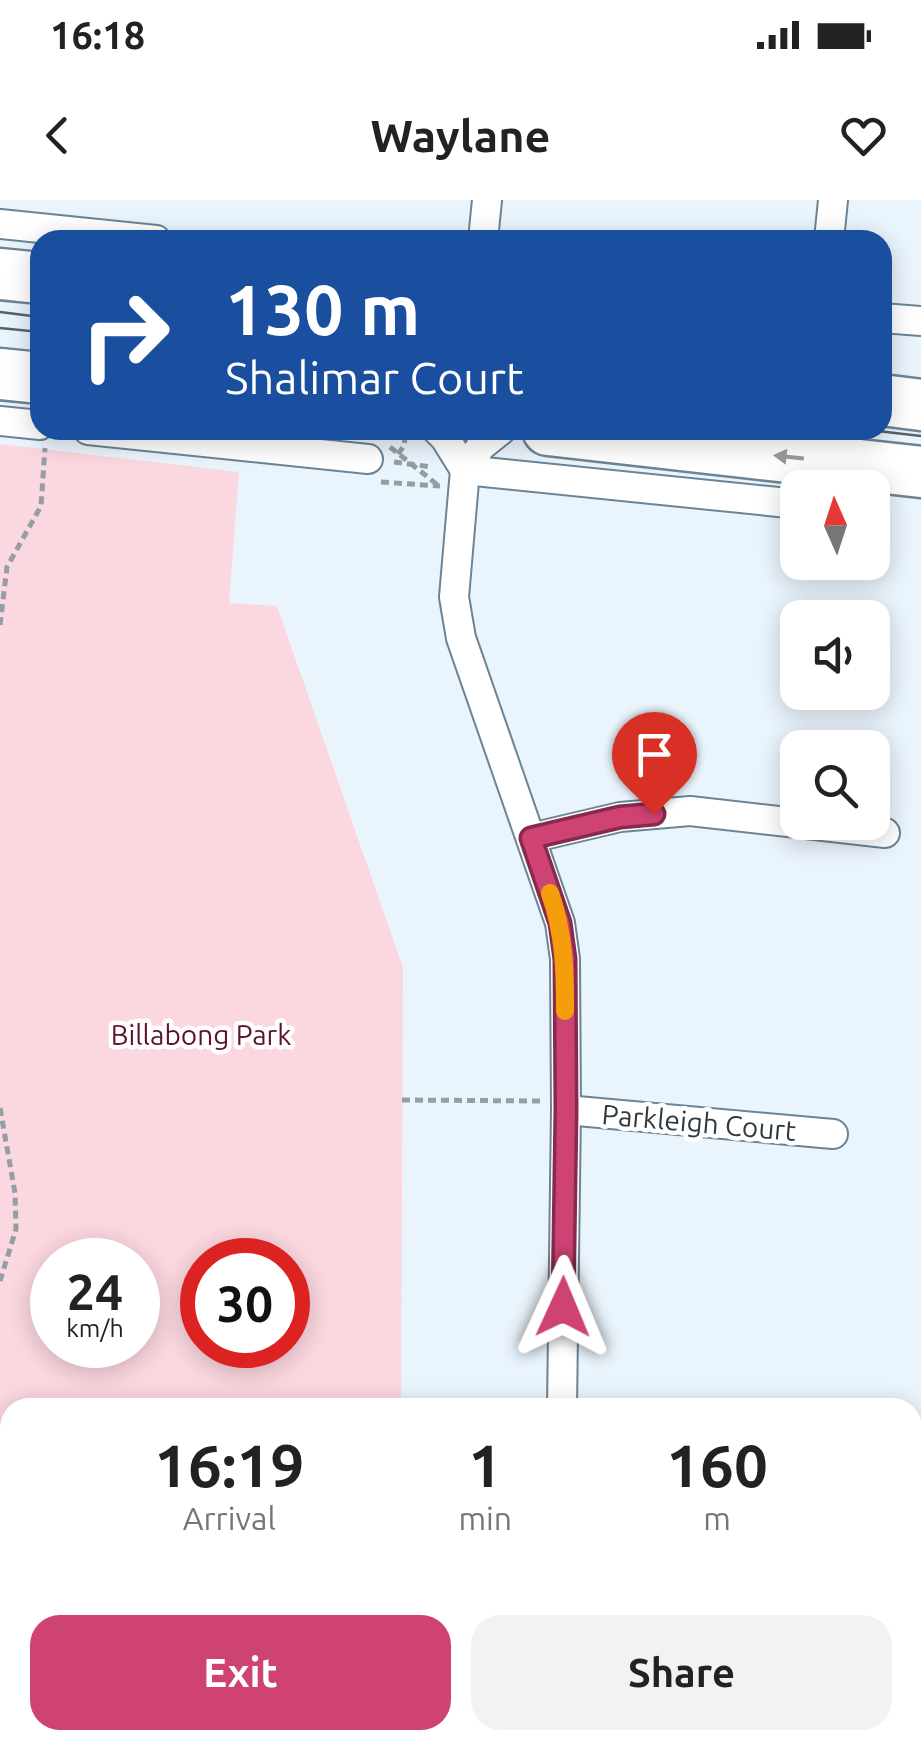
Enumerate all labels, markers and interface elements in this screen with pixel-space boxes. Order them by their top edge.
text: 16:18 [50,14,145,56]
icon: back [30,108,85,163]
icon: heart [836,108,891,163]
text: Waylane [371,110,550,161]
icon: right [60,270,190,400]
text: 130 m [225,270,420,348]
text: Shalimar Court [225,352,524,403]
one-way arrow [773,449,805,465]
north arrow [780,470,890,580]
map controls [780,470,890,840]
button: sound [780,600,890,710]
pin [612,712,697,815]
icon: arrive [627,727,682,782]
button: search [780,730,890,840]
park label: Billabong Park [111,1019,291,1050]
street label: Parkleigh Court [601,1098,797,1146]
speed limit sign: 30 [180,1238,310,1368]
position arrow [511,1255,615,1359]
text: 24 [67,1263,123,1319]
text: km/h [66,1314,124,1342]
text: 16:19 [154,1431,304,1498]
text: 1 [468,1431,502,1498]
text: 160 [666,1431,768,1498]
text: Arrival [183,1500,276,1536]
text: min [458,1500,512,1536]
text: m [703,1500,731,1536]
button: Exit [30,1615,451,1730]
button: Share [471,1615,892,1730]

